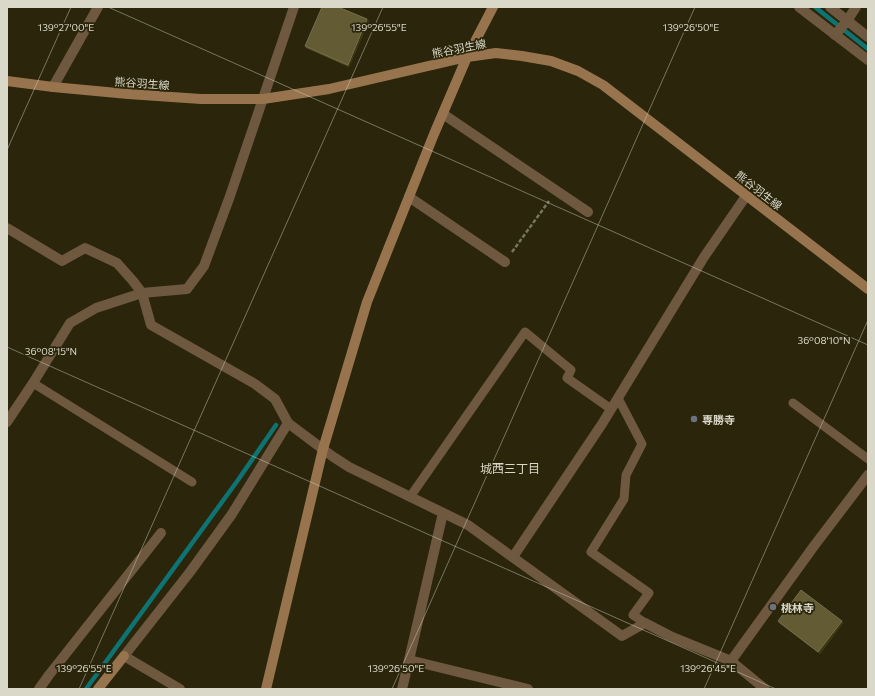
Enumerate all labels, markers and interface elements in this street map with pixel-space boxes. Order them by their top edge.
text: 139°27'00"E [38,21,94,33]
text: 139°26'55"E [351,21,407,33]
text: 139°26'50"E [663,21,719,33]
street label: 熊谷羽生線 [431,36,487,60]
street label: 熊谷羽生線 [114,75,170,91]
street label: 熊谷羽生線 [733,168,785,212]
text: 36°08'10"N [797,334,851,346]
text: 36°08'15"N [25,345,77,357]
place label: 専勝寺 [702,413,735,426]
marker: 専勝寺 [689,414,699,424]
district label: 城西三丁目 [480,461,540,475]
place label: 桃林寺 [781,601,814,614]
marker: 桃林寺 [768,602,778,612]
text: 139°26'55"E [56,662,112,674]
text: 139°26'50"E [368,662,424,674]
text: 139°26'45"E [680,662,736,674]

